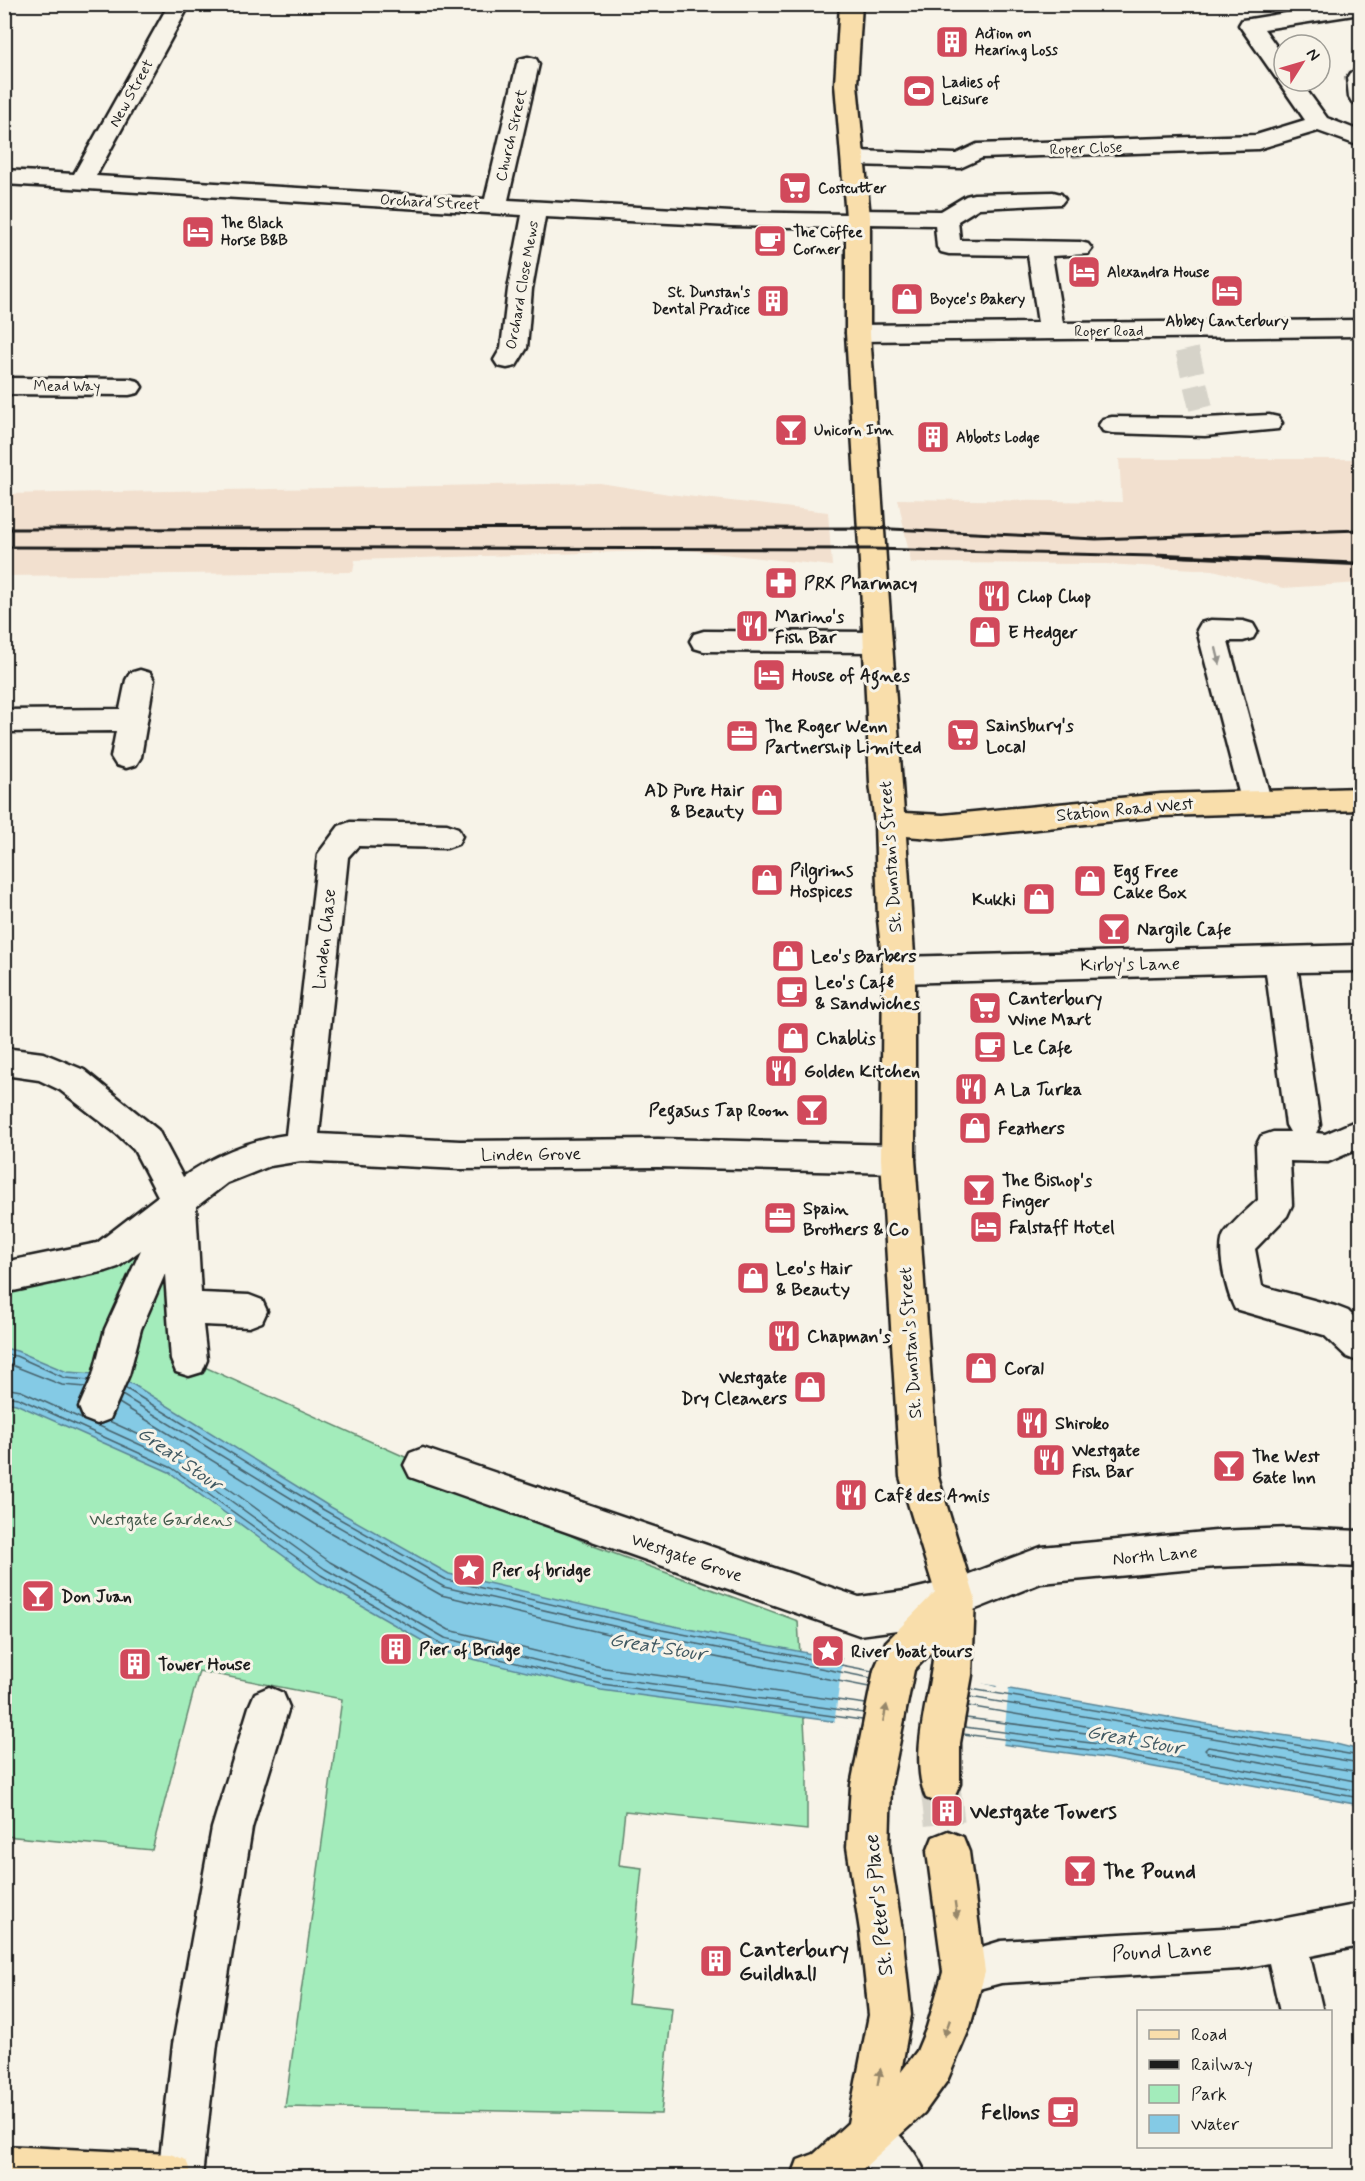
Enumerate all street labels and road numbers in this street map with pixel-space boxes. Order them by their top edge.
street label: New Street [105,56,159,131]
street label: Church Street [492,87,532,183]
street label: Roper Close [1049,138,1123,160]
street label: Orchard Street [379,190,481,216]
street label: Orchard Close Mews [502,219,544,351]
street label: Roper Road [1074,322,1144,342]
street label: Mead Way [34,377,100,397]
street label: St. Dunstan's Street [874,780,908,934]
street label: Station Road West [1055,792,1195,828]
street label: Linden Chase [308,888,342,991]
street label: Kirby's Lane [1080,952,1180,978]
street label: Linden Grove [481,1142,581,1168]
street label: St. Dunstan's Street [894,1266,928,1420]
street label: Westgate Grove [628,1528,746,1588]
street label: North Lane [1112,1540,1199,1572]
street label: St. Peter's Place [858,1833,900,1977]
street label: Pound Lane [1111,1935,1213,1969]

